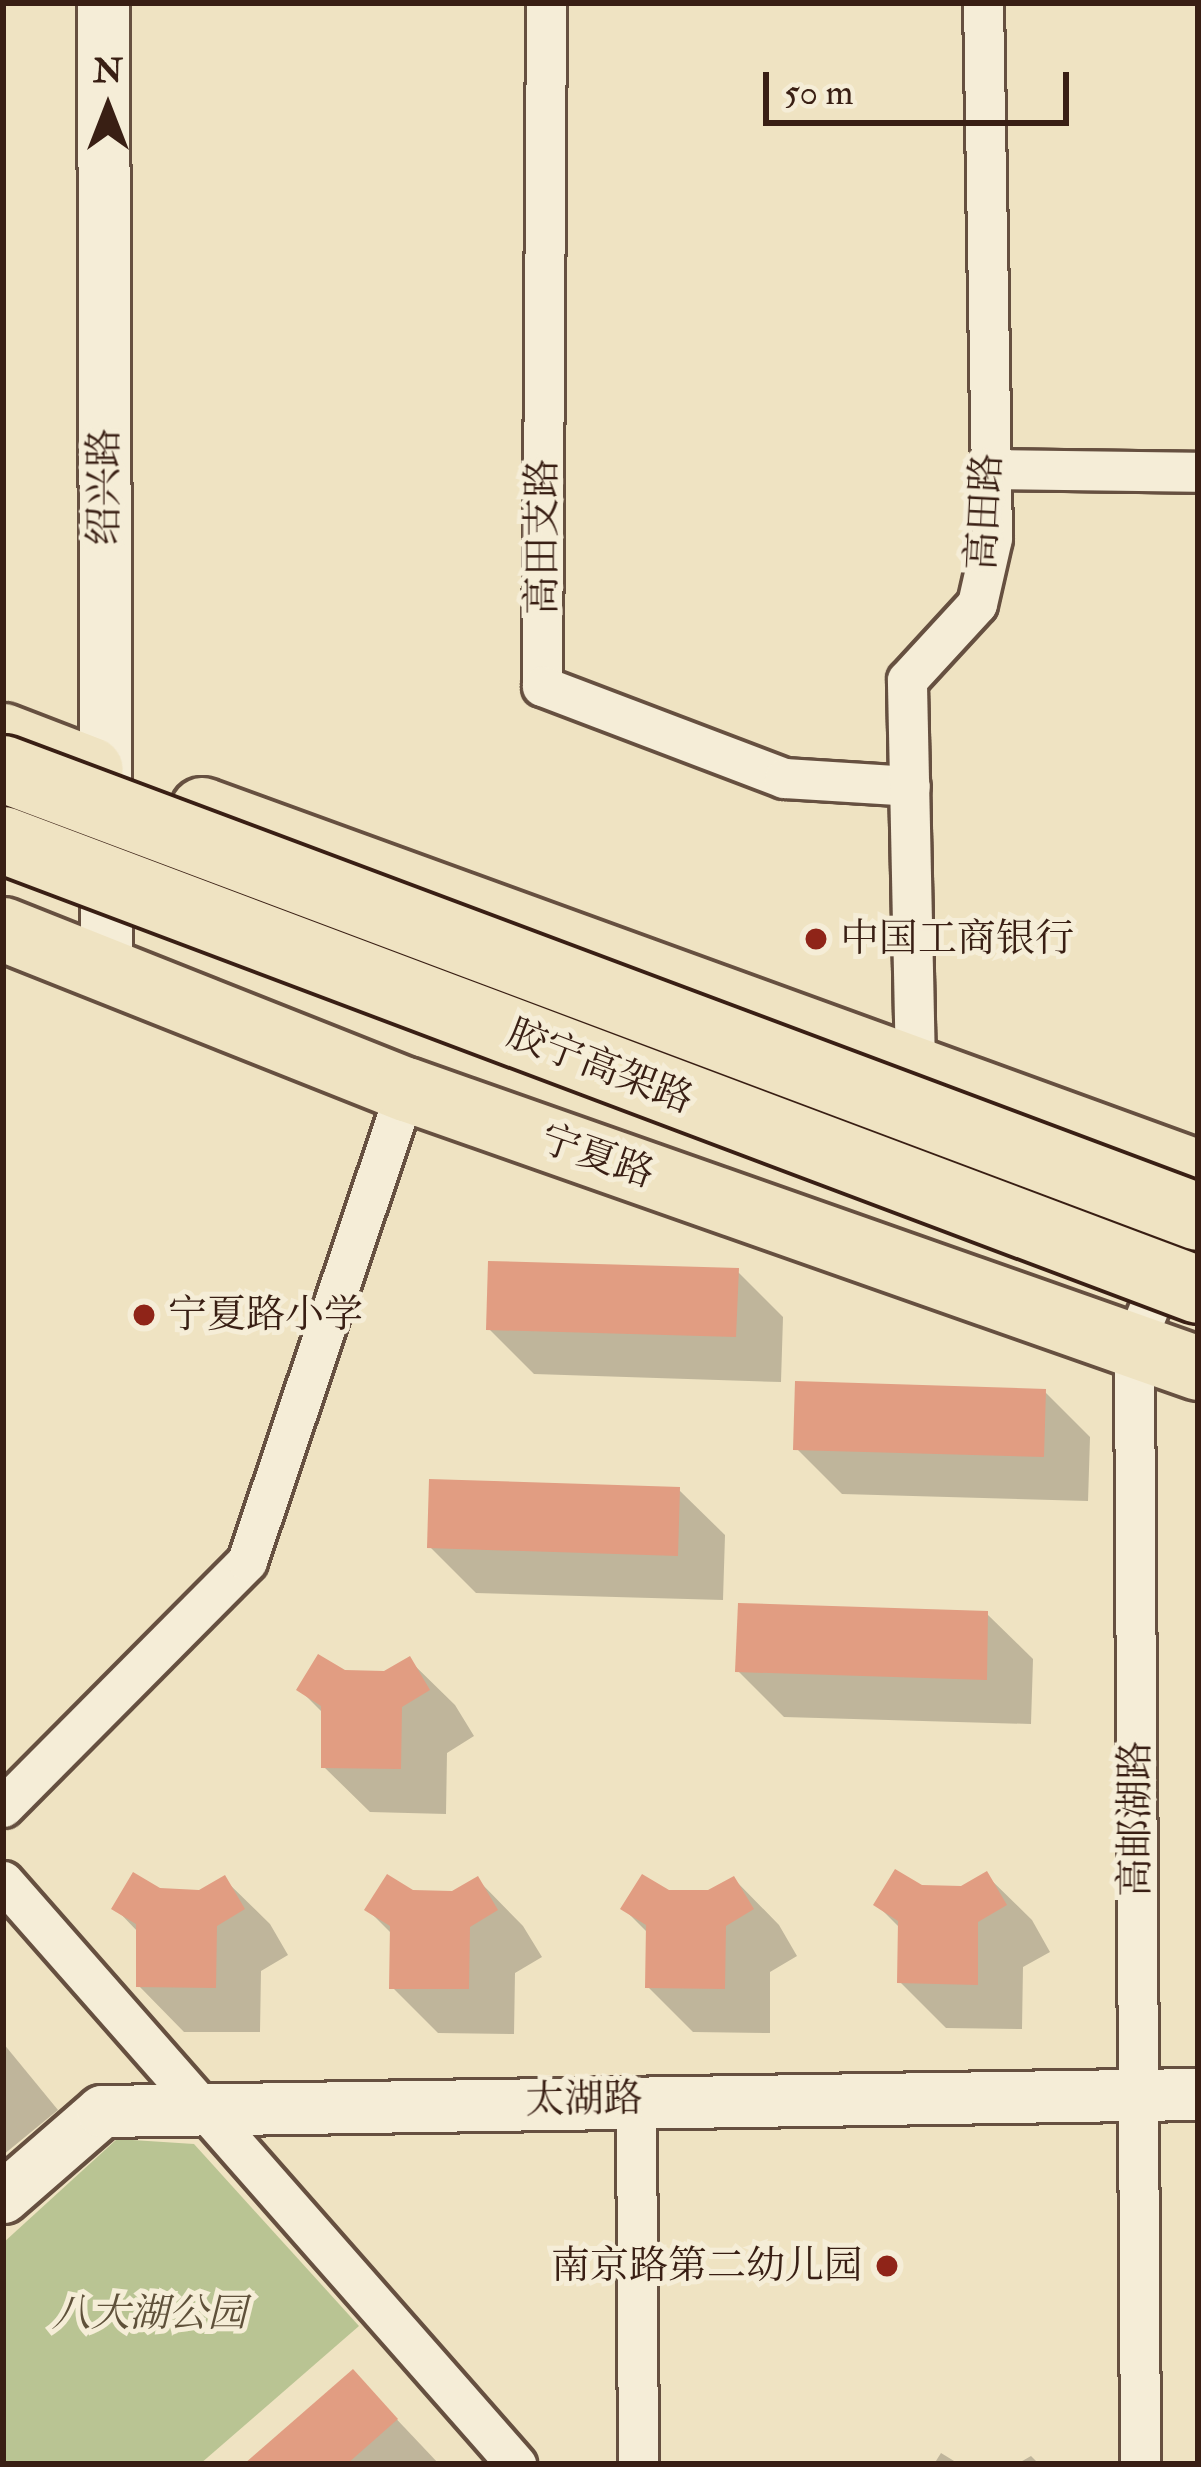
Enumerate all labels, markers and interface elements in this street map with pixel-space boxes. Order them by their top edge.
north arrow [48,48,168,168]
scale bar [769,48,1075,122]
text: N [93,51,123,92]
text: 50 m [784,70,853,115]
street label: 绍兴路 [82,429,128,545]
street label: 高田路 [959,452,1011,572]
street label: 高田支路 [520,459,566,615]
place label: 中国工商银行 [840,916,1074,962]
marker: 中国工商银行 [803,926,829,952]
street label: 胶宁高架路 [501,1010,699,1124]
street label: 宁夏路 [534,1116,660,1198]
place label: 宁夏路小学 [168,1292,363,1338]
marker: 宁夏路小学 [131,1302,157,1328]
street label: 高邮湖路 [1113,1741,1159,1897]
street label: 太湖路 [525,2076,643,2124]
place label: 南京路第二幼儿园 [551,2243,863,2289]
marker: 南京路第二幼儿园 [874,2253,900,2279]
park label: 八大湖公园 [52,2291,246,2337]

